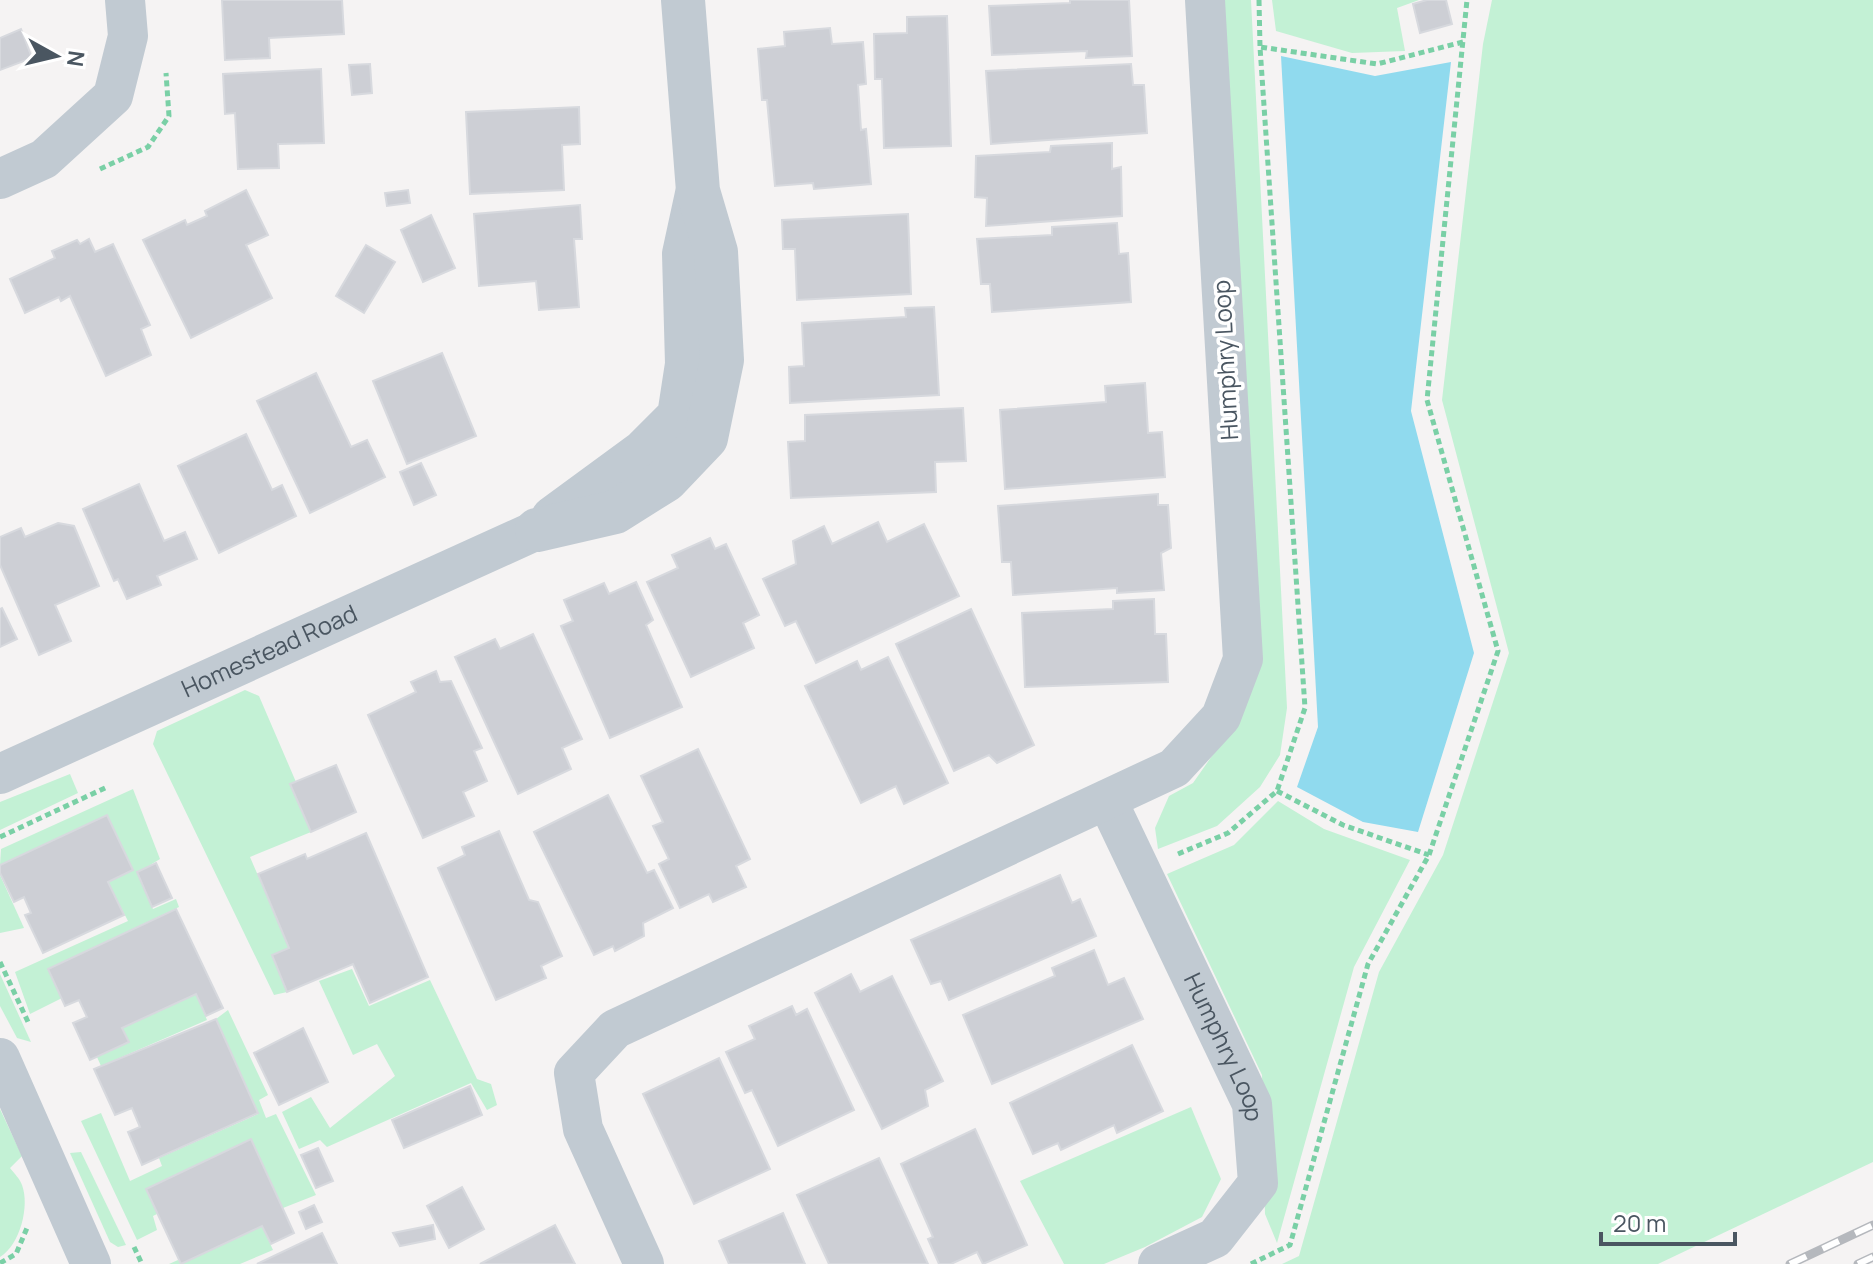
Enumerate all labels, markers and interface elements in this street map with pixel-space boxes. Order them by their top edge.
north arrow [16,16,96,96]
text: N [60,49,92,69]
street label: Humphry Loop [1204,279,1245,441]
street label: Homestead Road [176,596,362,704]
street label: Humphry Loop [1177,967,1271,1122]
scale bar [1601,1196,1735,1246]
text: 20 m [1613,1206,1666,1239]

